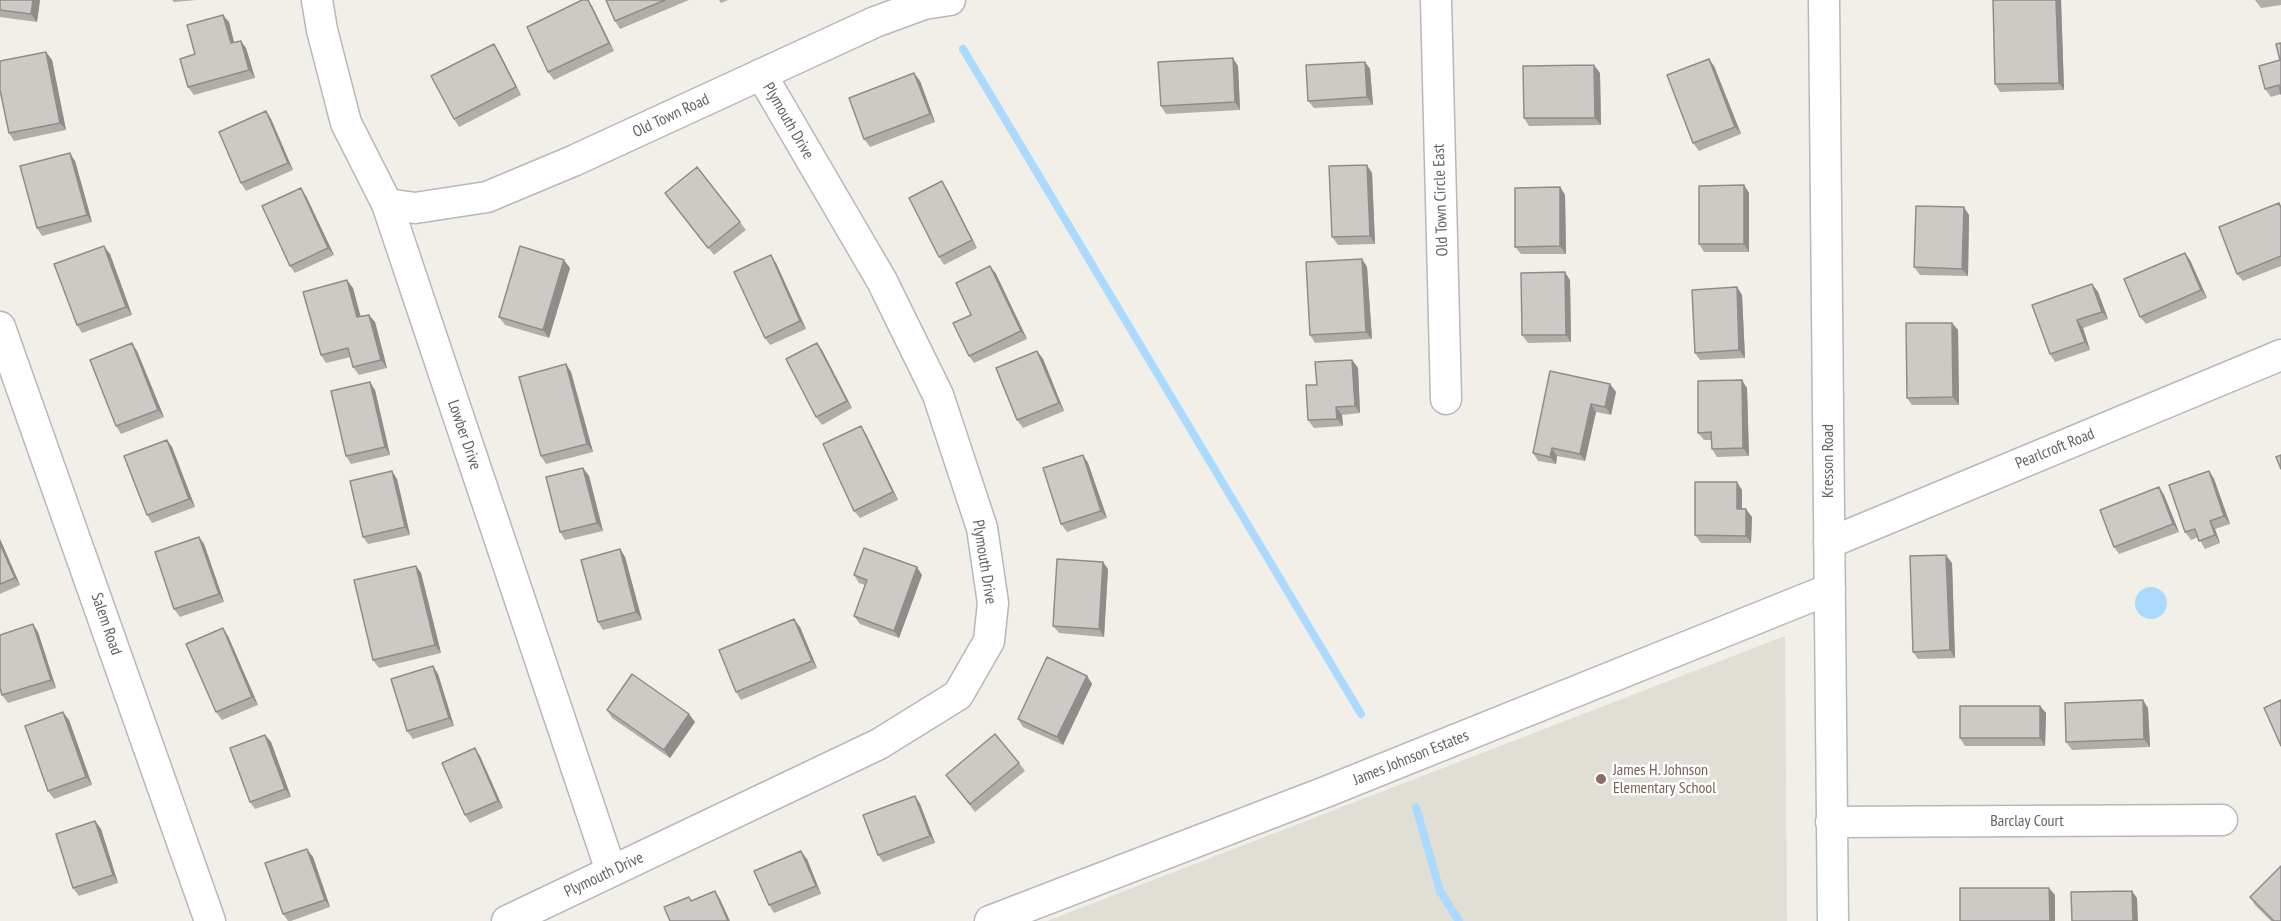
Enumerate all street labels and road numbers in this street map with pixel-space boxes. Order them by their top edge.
street label: Plymouth Drive [758,79,818,163]
street label: Old Town Road [630,90,712,142]
street label: Old Town Circle East [1429,143,1453,257]
street label: Lowber Drive [443,398,485,472]
street label: Kresson Road [1818,424,1838,498]
street label: Pearlcroft Road [2013,424,2097,474]
street label: Plymouth Drive [968,518,1000,606]
street label: Salem Road [86,590,126,658]
street label: James Johnson Estates [1350,726,1472,790]
street label: Barclay Court [1990,811,2064,831]
street label: Plymouth Drive [561,848,647,902]

